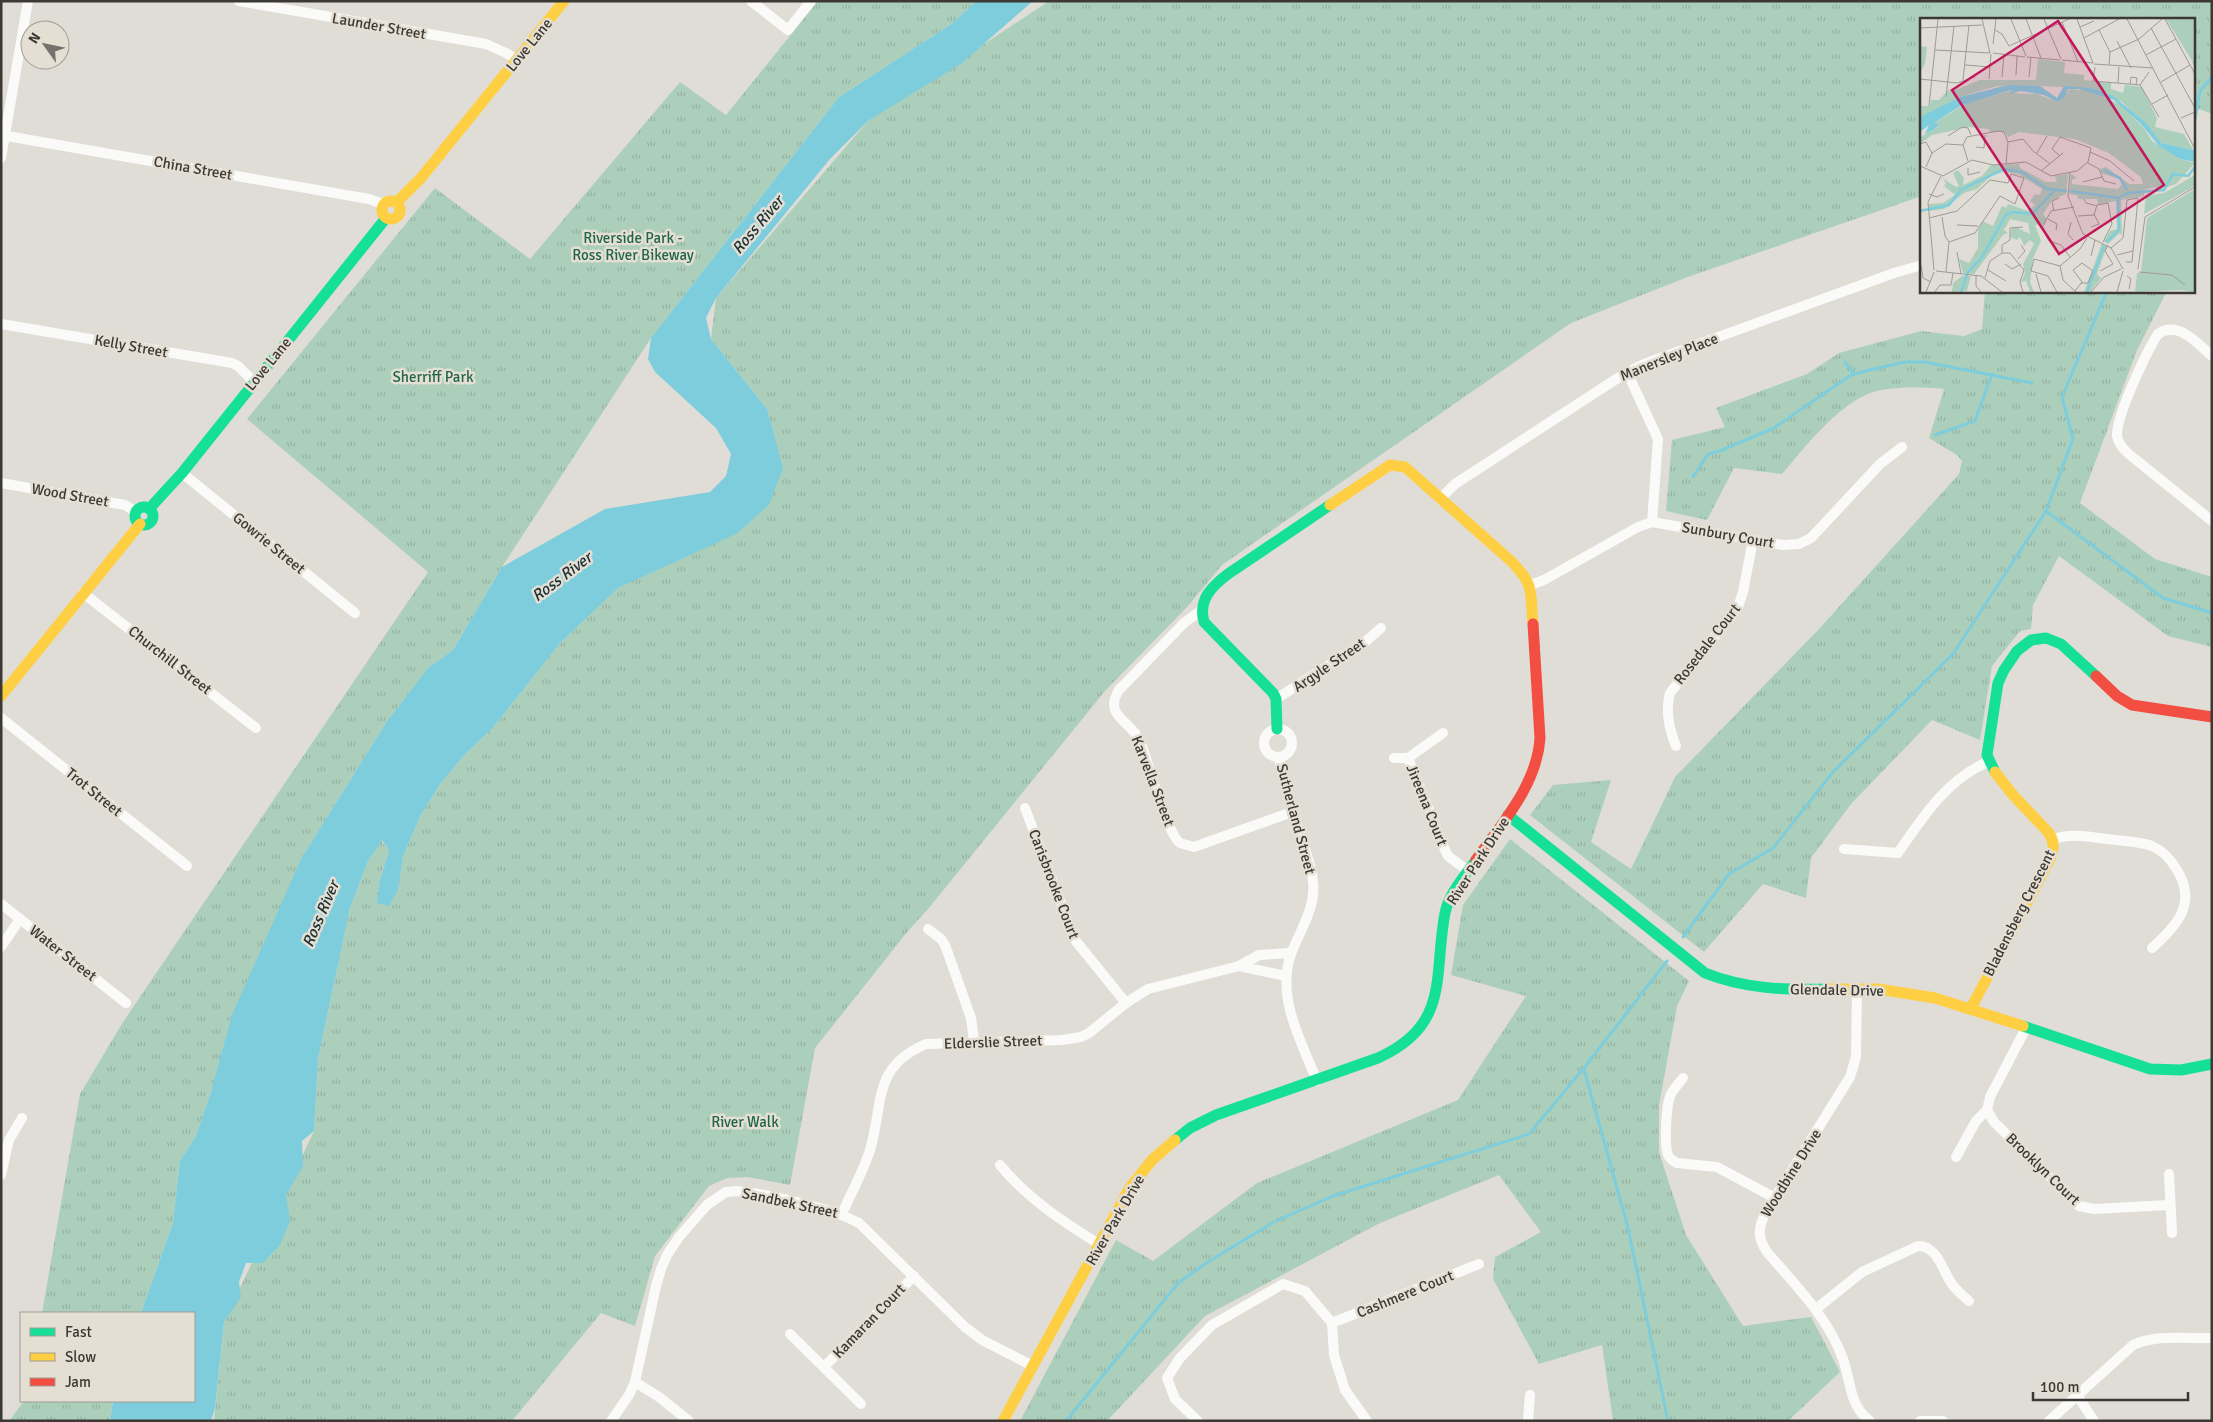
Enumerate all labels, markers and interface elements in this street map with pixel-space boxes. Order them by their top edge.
street label: Launder Street [331,9,427,43]
street label: Love Lane [502,15,556,75]
inset map [1920,18,2196,292]
north arrow [20,20,70,70]
text: N [25,29,44,47]
street label: China Street [152,152,234,184]
water label: Ross River [728,190,790,258]
park label: Riverside Park - Ross River Bikeway [572,229,694,264]
street label: Manersley Place [1617,329,1721,385]
street label: Kelly Street [93,331,169,361]
street label: Love Lane [241,334,295,394]
park label: Sherriff Park [392,368,474,386]
street label: Wood Street [30,479,110,511]
street label: Gowrie Street [229,508,309,578]
street label: Sunbury Court [1681,518,1775,552]
water label: Ross River [528,547,598,606]
street label: Rosedale Court [1670,600,1744,688]
street label: Churchill Street [125,622,215,698]
street label: Argyle Street [1289,634,1369,696]
street label: Karvella Street [1128,733,1178,829]
street label: Sutherland Street [1273,762,1319,876]
street label: Jireena Court [1403,762,1451,848]
street label: Trot Street [62,764,126,820]
street label: River Park Drive [1443,814,1513,908]
street label: Carisbrooke Court [1025,827,1083,941]
street label: Bladensberg Crescent [1979,847,2059,979]
water label: Ross River [298,876,345,950]
street label: Water Street [26,921,100,985]
street label: Glendale Drive [1790,980,1884,1000]
street label: Elderslie Street [943,1031,1043,1053]
park label: River Walk [711,1113,779,1131]
street label: Woodbine Drive [1757,1126,1825,1220]
street label: Brooklyn Court [2002,1129,2084,1209]
street label: River Park Drive [1082,1172,1148,1268]
street label: Sandbek Street [740,1184,840,1222]
street label: Cashmere Court [1354,1266,1456,1322]
street label: Kamaran Court [829,1280,909,1362]
legend [20,1312,195,1402]
text: Fast [65,1323,92,1341]
text: Slow [65,1348,96,1366]
scale bar [2033,1370,2188,1402]
text: Jam [65,1373,91,1391]
text: 100 m [2040,1378,2080,1396]

